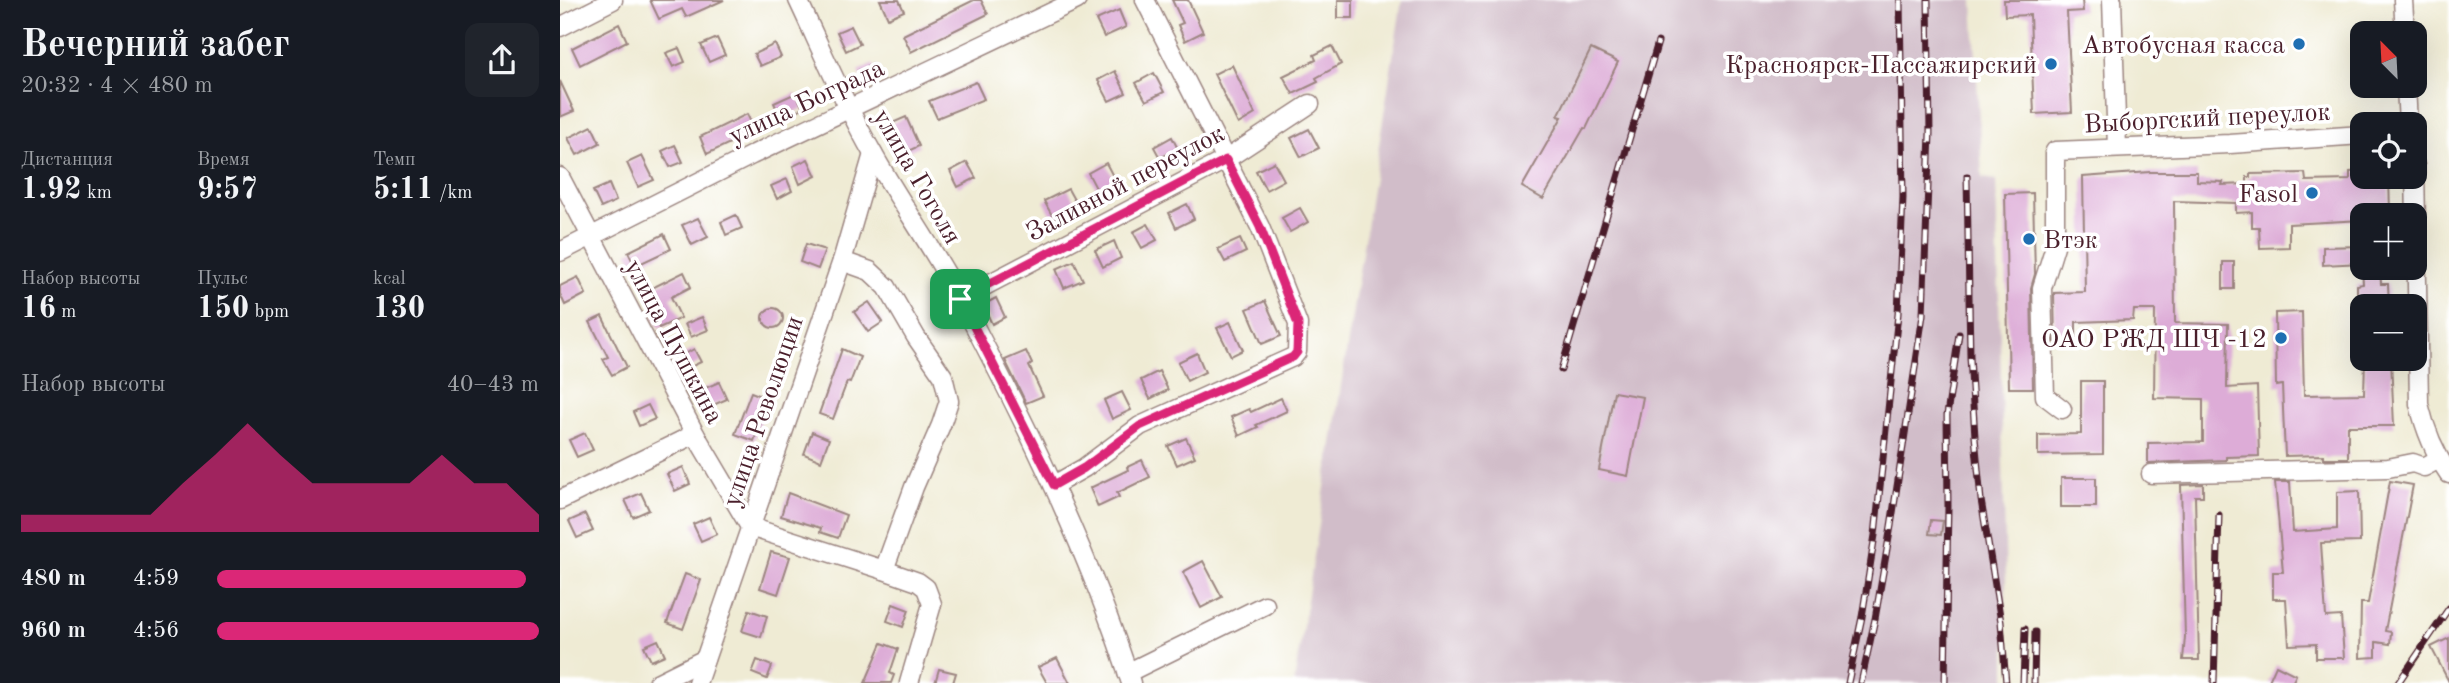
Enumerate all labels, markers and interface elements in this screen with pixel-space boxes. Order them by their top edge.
north arrow [2350,21,2427,98]
map controls [2350,21,2427,371]
button: share [465,23,539,97]
text: Вечерний забег [21,27,290,65]
place label: Автобусная касса [2081,33,2285,59]
marker: Автобусная касса [2291,36,2307,52]
place label: Красноярск-Пассажирский [1725,53,2037,79]
street label: улица Бограда [725,55,889,150]
marker: Красноярск-Пассажирский [2043,56,2059,72]
text: 20:32 · 4 × 480 m [21,74,213,97]
street label: Выборгский переулок [2083,100,2331,138]
street label: улица Гоголя [867,105,965,249]
button: locate [2350,112,2427,189]
street label: Заливной переулок [1023,121,1229,247]
text: Дистанция [21,151,113,170]
text: Время [197,151,250,170]
text: Темп [373,151,415,170]
text: 1.92 [21,175,82,205]
text: 9:57 [197,175,258,205]
text: 5:11 [373,175,434,205]
place label: Fasol [2238,182,2298,208]
text: km [82,184,112,203]
text: /km [434,184,472,203]
marker: Fasol [2304,185,2320,201]
button: + [2350,203,2427,280]
place label: Втэк [2043,228,2098,254]
marker: Втэк [2021,231,2037,247]
street label: улица Пушкина [619,255,728,429]
pin [930,269,990,329]
text: Набор высоты [21,270,140,289]
text: Пульс [197,270,248,289]
text: kcal [373,270,406,289]
icon: arrive [941,280,979,318]
text: 16 [21,294,56,324]
text: 150 [197,294,249,324]
text: 130 [373,294,425,324]
button: − [2350,294,2427,371]
text: m [56,303,76,322]
text: bpm [249,303,289,322]
street label: улица Революции [719,313,809,510]
place label: ОАО РЖД ШЧ -12 [2041,327,2267,353]
marker: ОАО РЖД ШЧ -12 [2273,330,2289,346]
text: Набор высоты [21,373,165,396]
text: 40–43 m [447,373,539,396]
text: 480 m [21,567,86,590]
text: 4:59 [133,567,179,590]
text: 960 m [21,619,86,642]
text: 4:56 [133,619,179,642]

